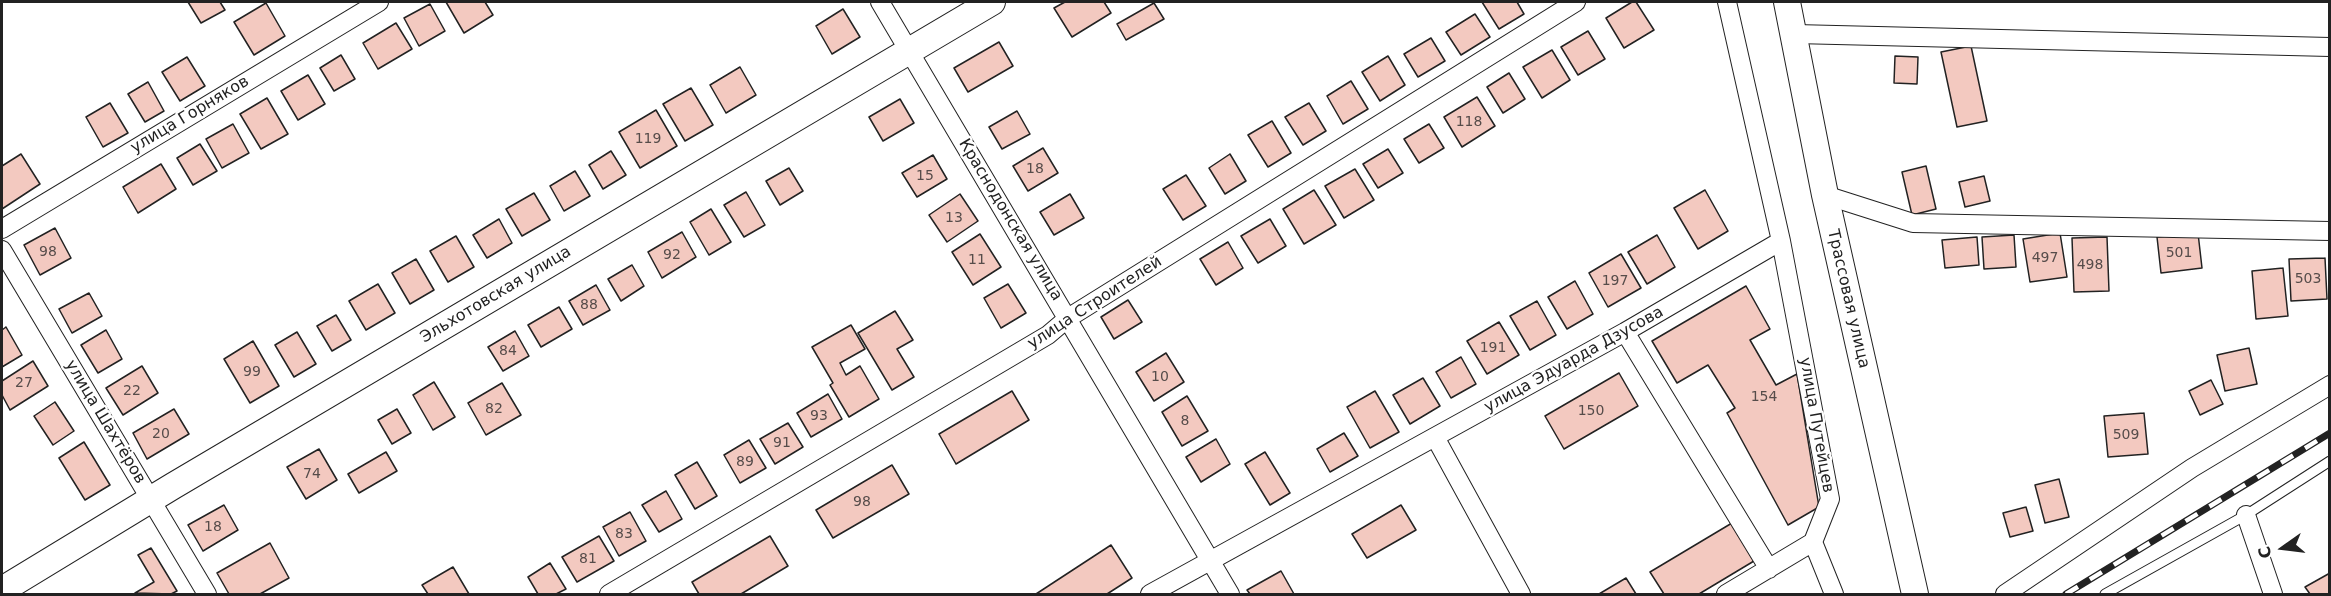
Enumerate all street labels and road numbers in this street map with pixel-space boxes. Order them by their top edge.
street label: улица Горняков [127,72,253,158]
street label: Краснодонская улица [954,136,1066,304]
street label: Трассовая улица [1823,228,1873,370]
street label: Эльхотовская улица [417,242,575,348]
street label: улица Строителей [1024,252,1166,354]
street label: улица Эдуарда Дзусова [1481,303,1667,417]
street label: улица Путейцев [1795,356,1837,494]
street label: улица Шахтёров [61,357,149,487]

